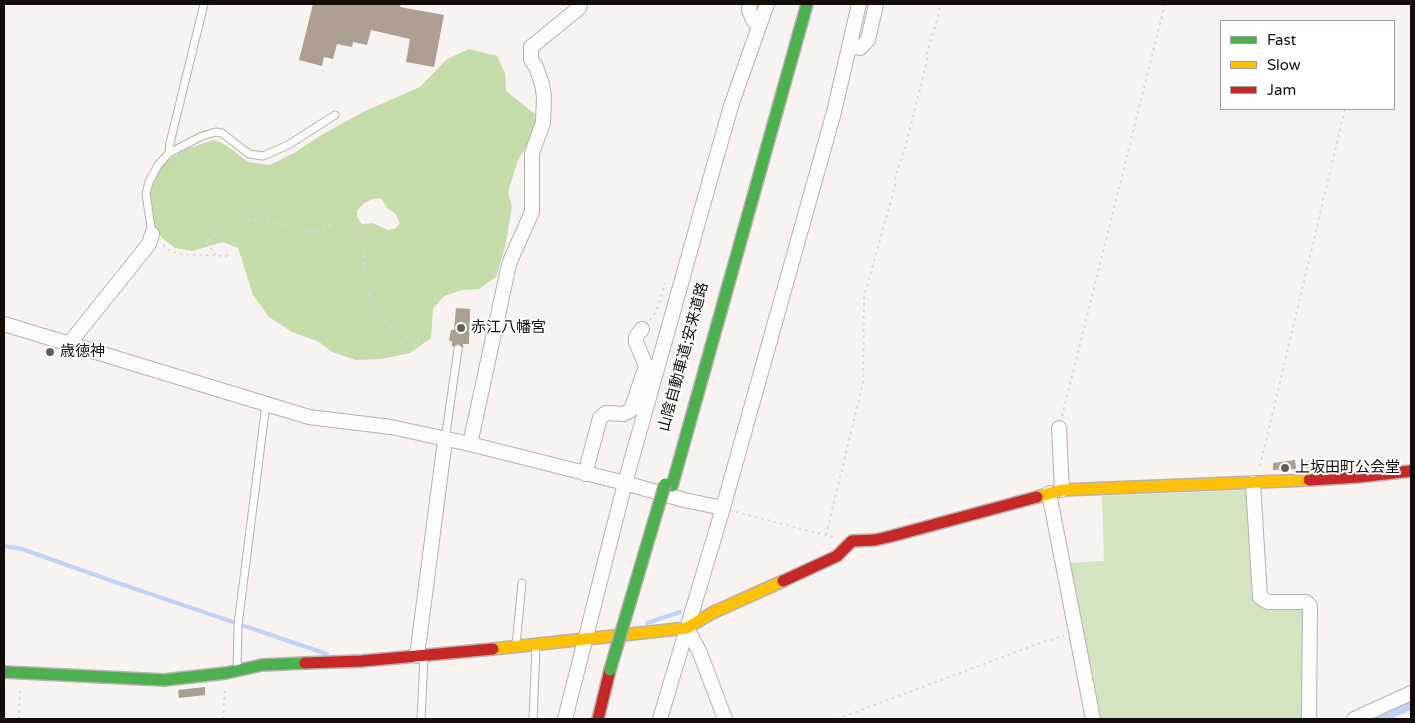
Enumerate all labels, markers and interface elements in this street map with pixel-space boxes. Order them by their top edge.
legend [1220,20,1395,110]
text: Fast [1267,31,1296,49]
text: Slow [1267,56,1301,74]
text: Jam [1267,81,1296,99]
street label: 山陰自動車道;安来道路 [655,280,713,434]
place label: 赤江八幡宮 [471,319,546,337]
marker: 赤江八幡宮 [455,322,467,334]
place label: 歳徳神 [60,343,105,361]
marker: 歳徳神 [44,346,56,358]
place label: 上坂田町公会堂 [1295,459,1400,477]
marker: 上坂田町公会堂 [1279,462,1291,474]

